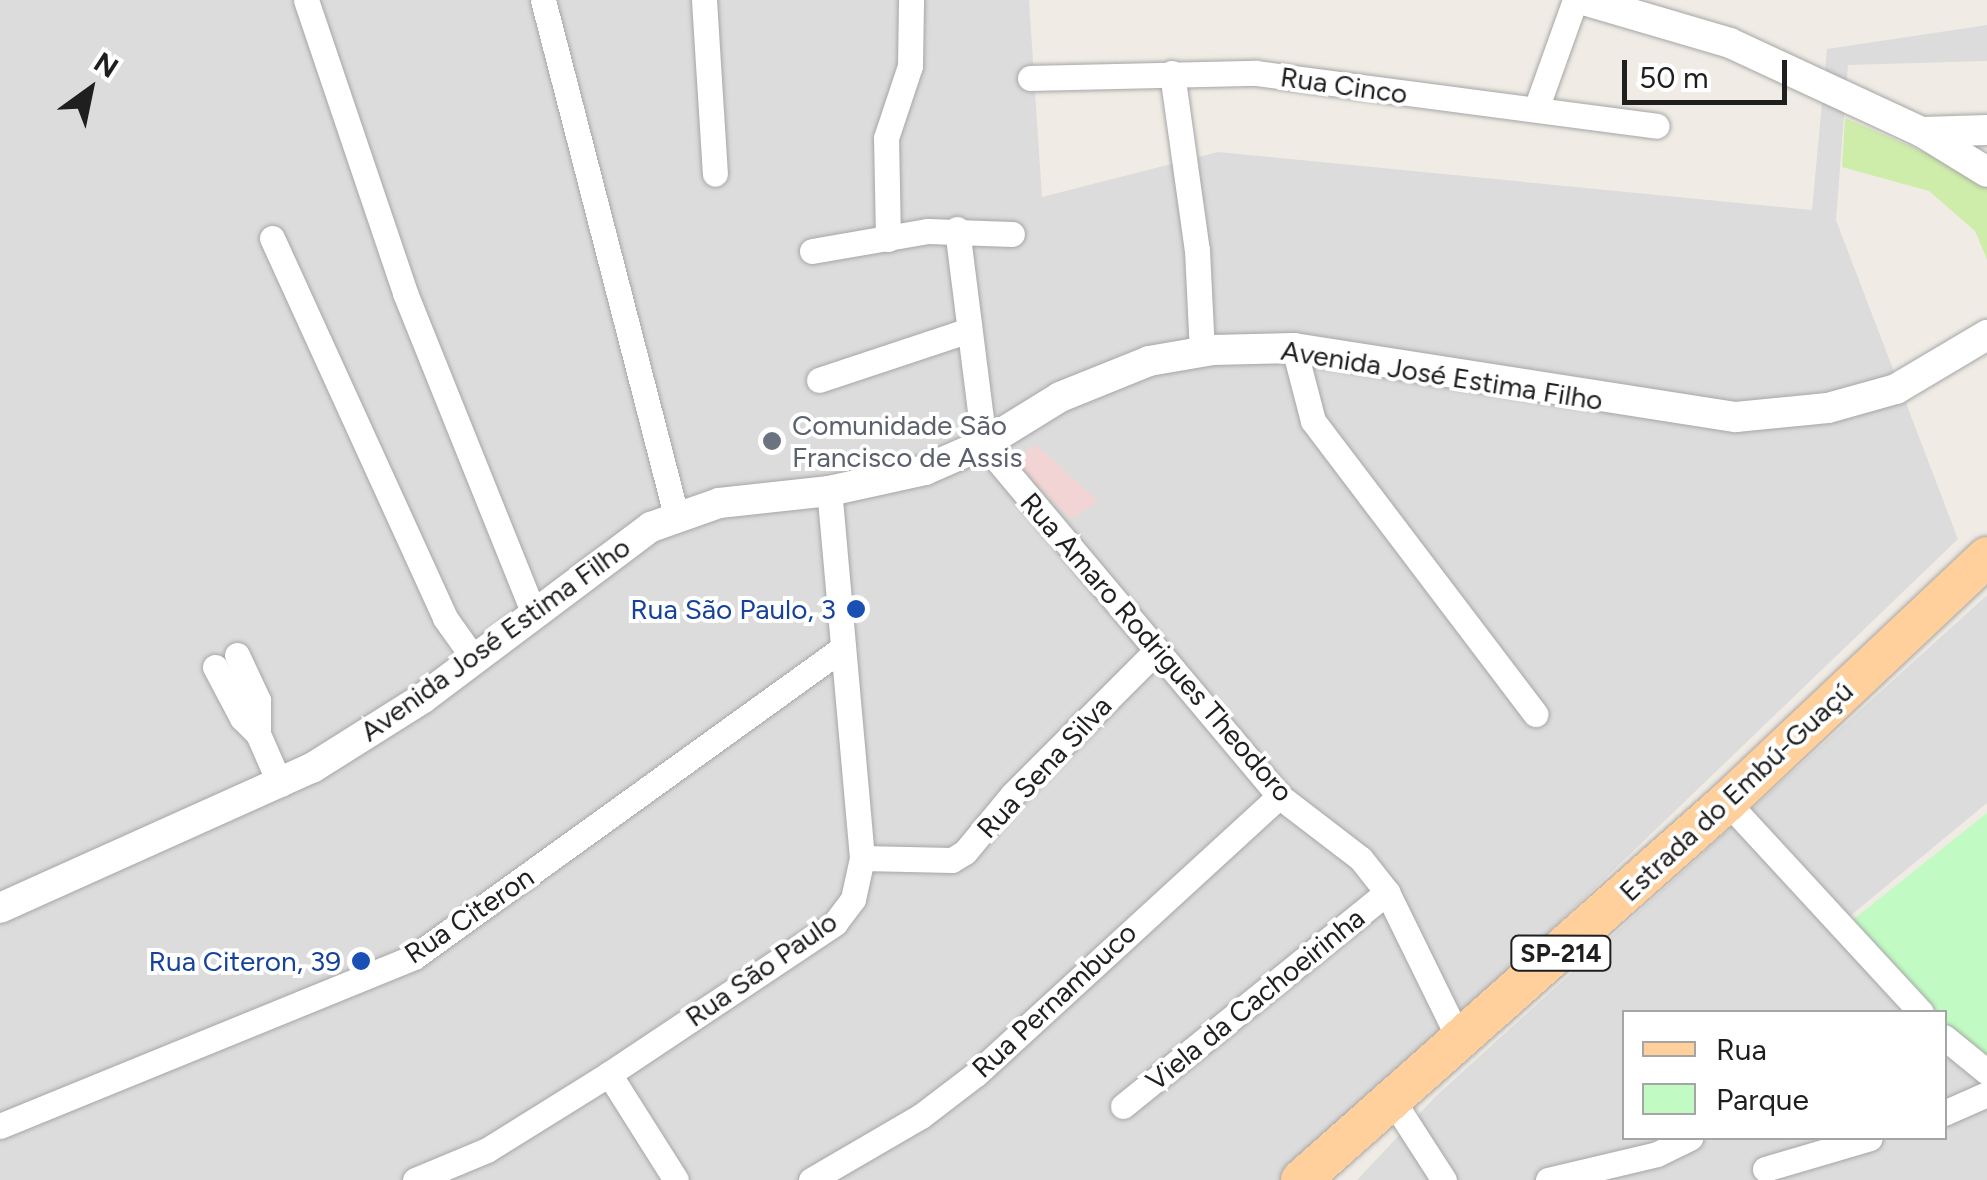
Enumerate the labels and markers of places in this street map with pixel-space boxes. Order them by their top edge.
place label: Comunidade São Francisco de Assis [792,408,1022,474]
marker: Comunidade São Francisco de Assis [761,430,783,452]
place label: Rua São Paulo, 3 [630,592,836,626]
marker: Rua São Paulo, 3 [845,598,867,620]
place label: Rua Citeron, 39 [149,944,341,978]
marker: Rua Citeron, 39 [350,950,372,972]

